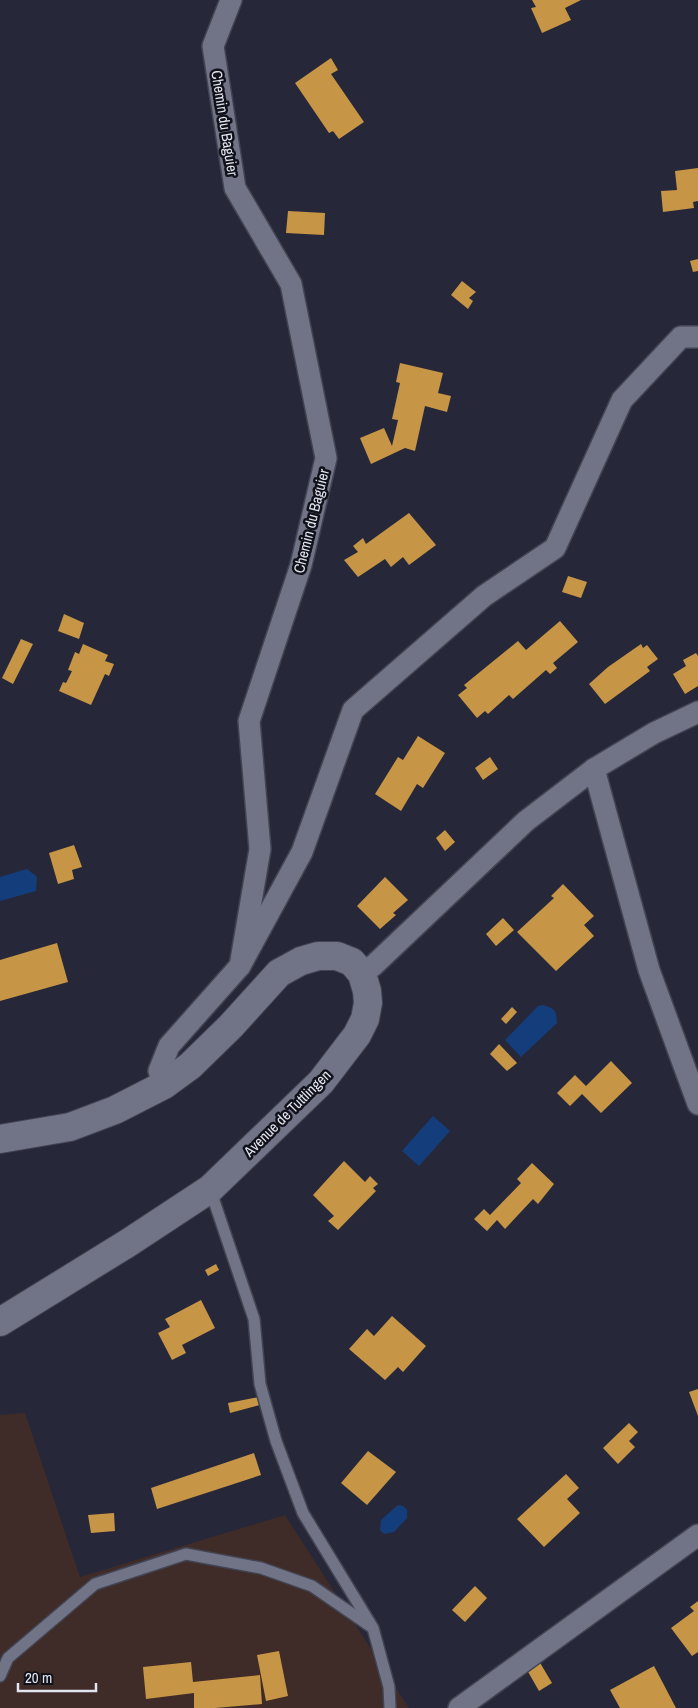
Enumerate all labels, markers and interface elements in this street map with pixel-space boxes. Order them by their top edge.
street label: Chemin du Baguier [206,69,244,177]
street label: Chemin du Baguier [288,467,334,575]
street label: Avenue de Tuttlingen [238,1065,335,1162]
scale bar [18,1660,95,1692]
text: 20 m [25,1667,52,1688]

